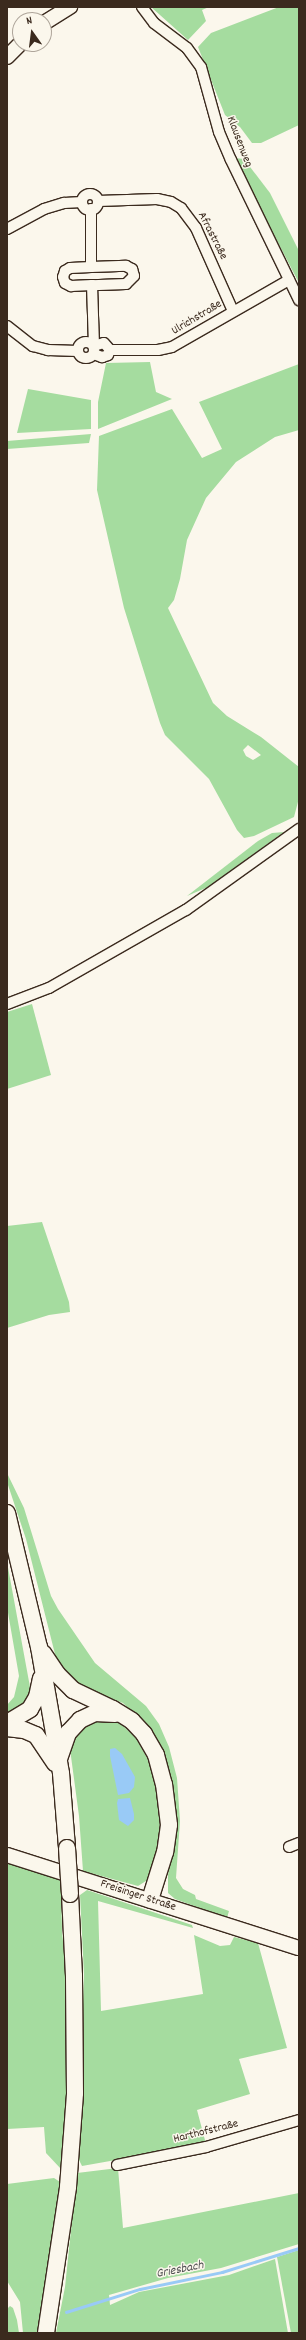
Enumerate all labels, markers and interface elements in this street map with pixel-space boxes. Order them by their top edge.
north arrow [12,12,52,52]
text: N [25,13,34,30]
street label: Klausenweg [223,115,255,169]
street label: Afrastraße [194,210,230,262]
street label: Ulrichstraße [169,297,225,339]
street label: Freisinger Straße [98,1877,178,1915]
street label: Harthofstraße [172,2117,240,2147]
water label: Griesbach [155,2259,205,2283]

